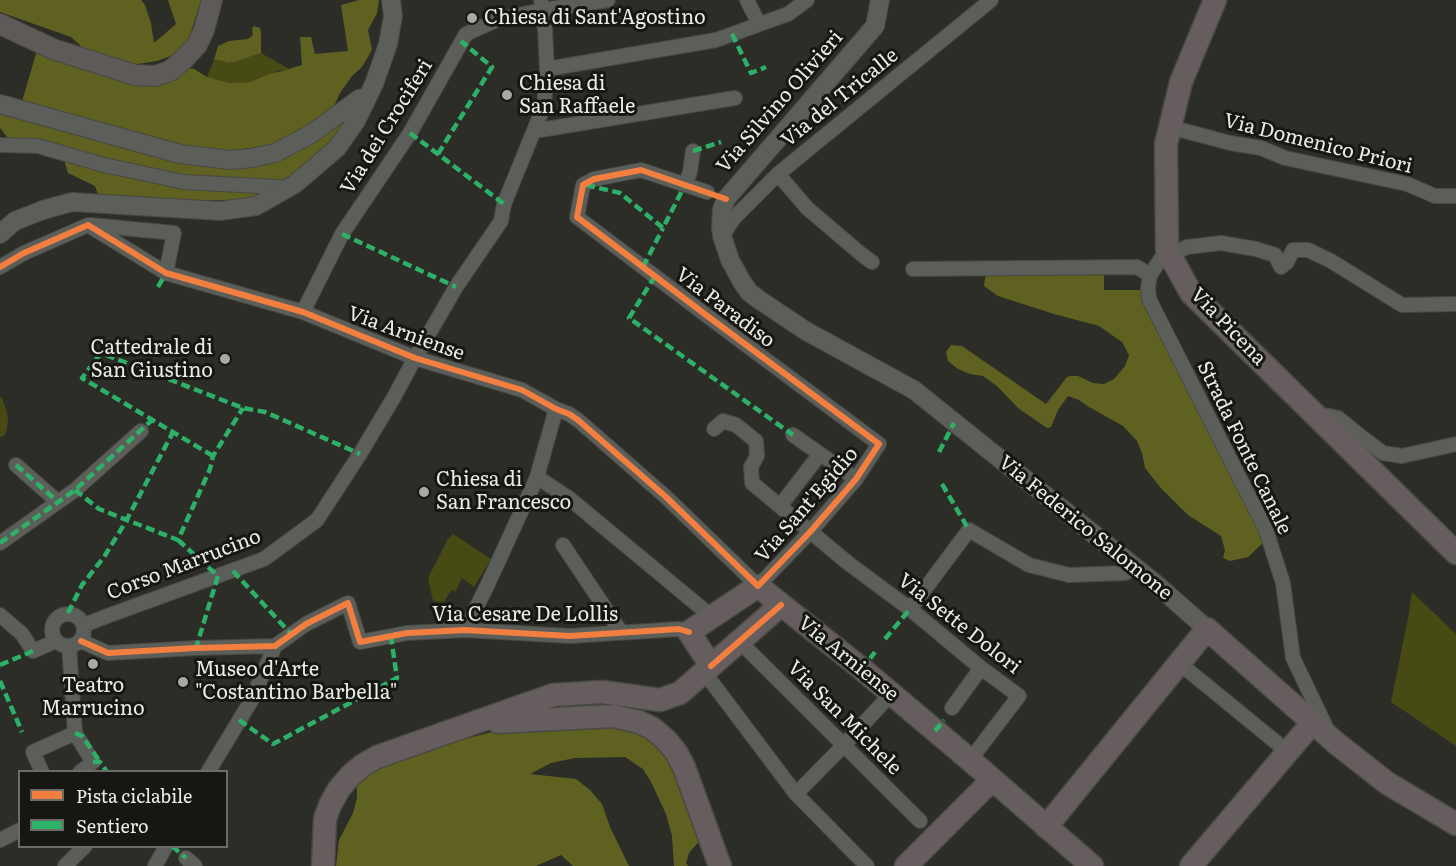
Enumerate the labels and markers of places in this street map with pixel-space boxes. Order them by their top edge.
place label: Chiesa di Sant'Agostino [484,6,706,30]
marker: Chiesa di Sant'Agostino [465,11,479,25]
place label: Chiesa di San Raffaele [519,72,635,119]
marker: Chiesa di San Raffaele [500,88,514,102]
place label: Cattedrale di San Giustino [90,336,213,383]
marker: Cattedrale di San Giustino [218,352,232,366]
place label: Chiesa di San Francesco [436,468,571,515]
marker: Chiesa di San Francesco [417,485,431,499]
marker: Teatro Marrucino [86,657,100,671]
place label: Museo d'Arte "Costantino Barbella" [195,658,397,705]
place label: Teatro Marrucino [41,674,145,721]
marker: Museo d'Arte "Costantino Barbella" [176,675,190,689]

